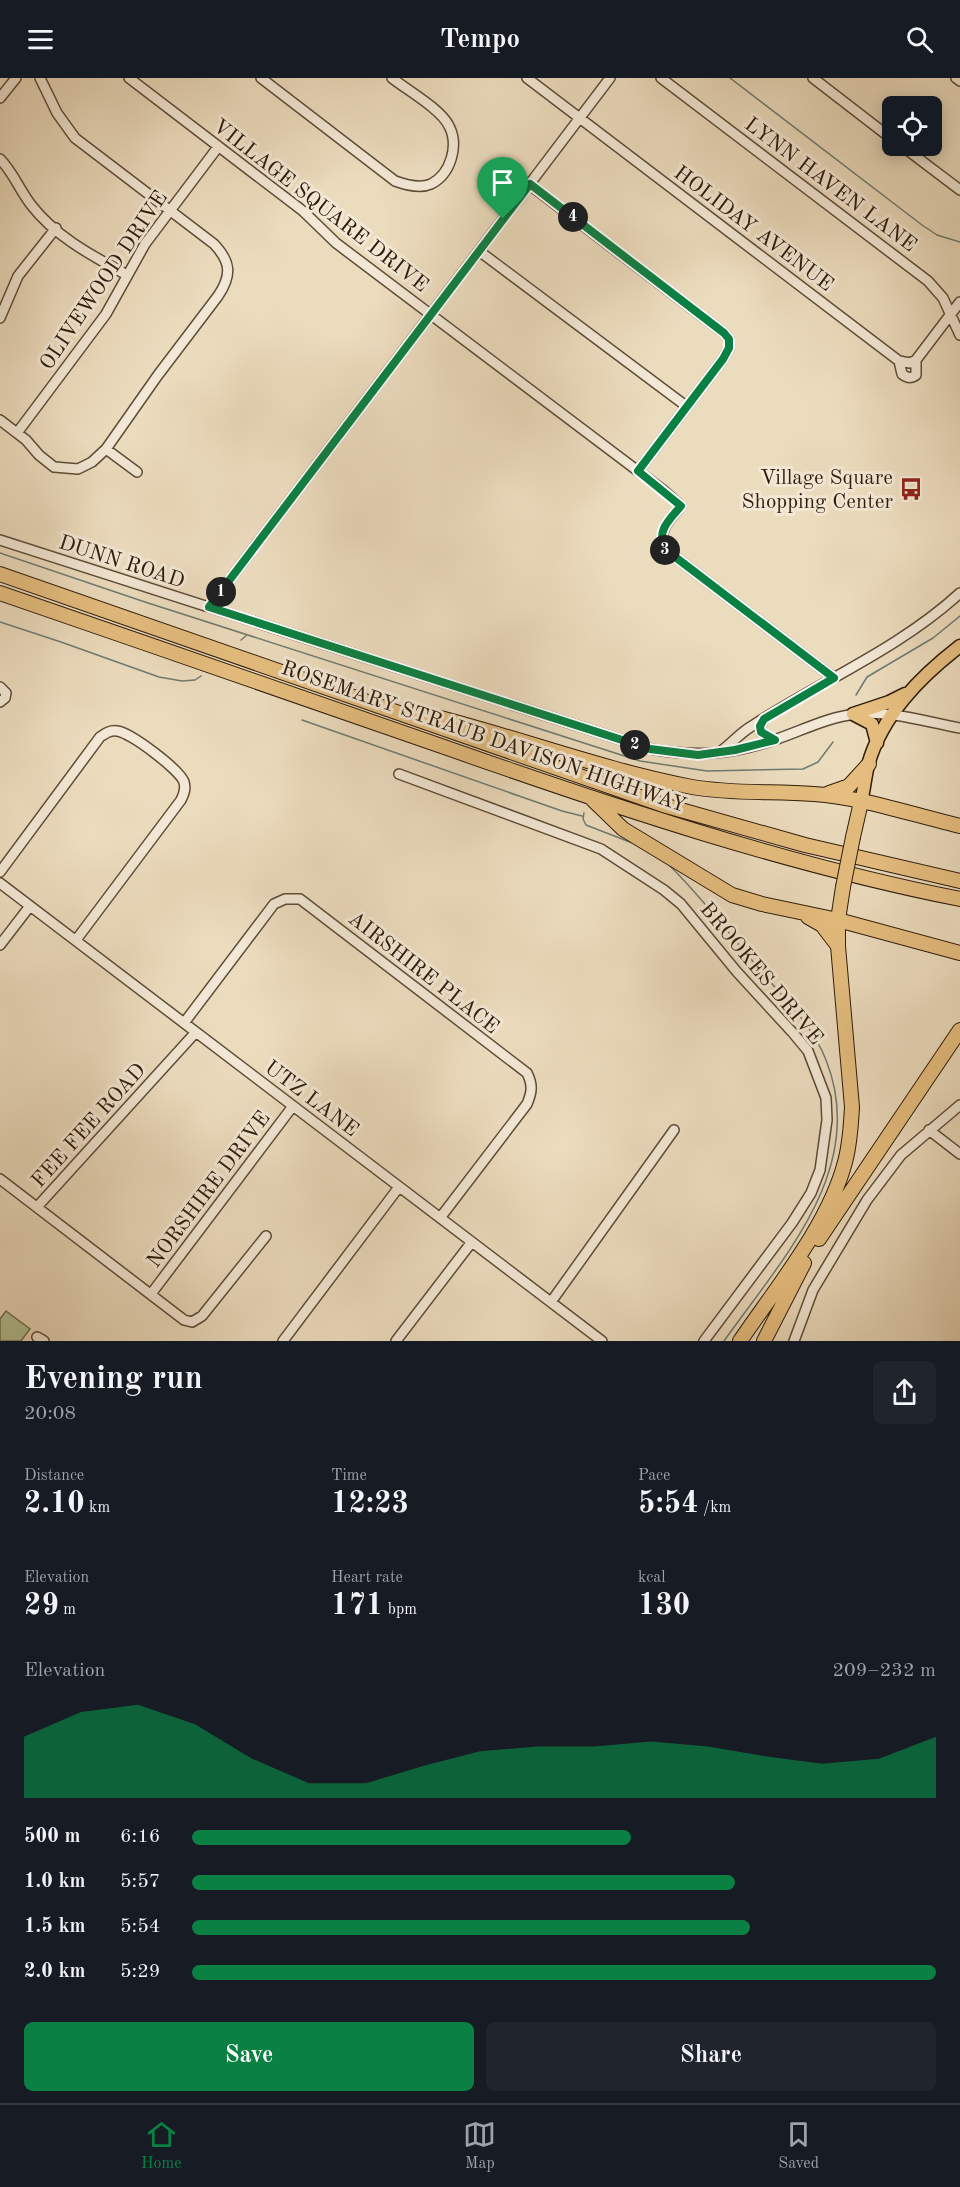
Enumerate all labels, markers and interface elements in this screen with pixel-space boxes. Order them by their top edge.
icon: menu [24,23,57,56]
icon: search [903,23,936,56]
text: Tempo [440,26,520,53]
map controls [882,96,942,156]
button: locate [882,96,942,156]
street label: LYNN HAVEN LANE [740,114,920,256]
street label: VILLAGE SQUARE DRIVE [208,116,432,297]
pin [477,157,528,219]
street label: HOLIDAY AVENUE [669,163,837,296]
icon: arrive [486,166,519,199]
street label: OLIVEWOOD DRIVE [37,188,172,374]
pin: 4 [558,202,588,232]
text: 4 [568,209,578,225]
place label: Village Square Shopping Center [741,468,893,513]
bus stop icon: Village Square Shopping Center [898,476,924,502]
street label: DUNN ROAD [56,532,187,593]
pin: 3 [650,535,680,565]
text: 3 [660,542,670,558]
pin: 1 [206,577,236,607]
text: 1 [216,584,226,600]
street label: ROSEMARY STRAUB DAVISON HIGHWAY [278,658,689,817]
pin: 2 [620,730,650,760]
text: 2 [630,737,640,753]
street label: BROOKES DRIVE [695,899,826,1049]
street label: AIRSHIRE PLACE [344,908,502,1038]
street label: UTZ LANE [260,1057,362,1141]
street label: FEE FEE ROAD [28,1060,150,1192]
street label: NORSHIRE DRIVE [144,1108,275,1272]
button: share [873,1361,936,1424]
text: Evening run [24,1363,203,1396]
text: 20:08 [24,1404,76,1424]
text: Distance [24,1468,84,1484]
text: Time [331,1468,367,1484]
text: Pace [638,1468,670,1484]
text: 2.10 [24,1489,85,1519]
text: 12:23 [331,1489,409,1519]
text: 5:54 [638,1489,699,1519]
text: km [85,1500,110,1516]
text: /km [699,1500,731,1516]
text: Elevation [24,1570,89,1586]
text: Heart rate [331,1570,403,1586]
text: kcal [638,1570,666,1586]
text: 29 [24,1591,59,1621]
text: 171 [331,1591,383,1621]
text: 130 [638,1591,690,1621]
text: m [59,1602,76,1618]
text: bpm [383,1602,417,1618]
text: Elevation [24,1661,105,1681]
text: 209–232 m [833,1661,936,1681]
text: 500 m [24,1827,80,1847]
text: 6:16 [120,1827,160,1847]
text: 1.0 km [24,1872,86,1892]
text: 5:57 [120,1872,160,1892]
text: 1.5 km [24,1917,86,1937]
text: 5:54 [120,1917,160,1937]
text: 2.0 km [24,1962,86,1982]
text: 5:29 [120,1962,160,1982]
button: Save [24,2022,474,2091]
button: Share [486,2022,936,2091]
tab: Home [141,2118,182,2174]
tab: Map [463,2118,496,2174]
tab: Saved [778,2118,819,2174]

